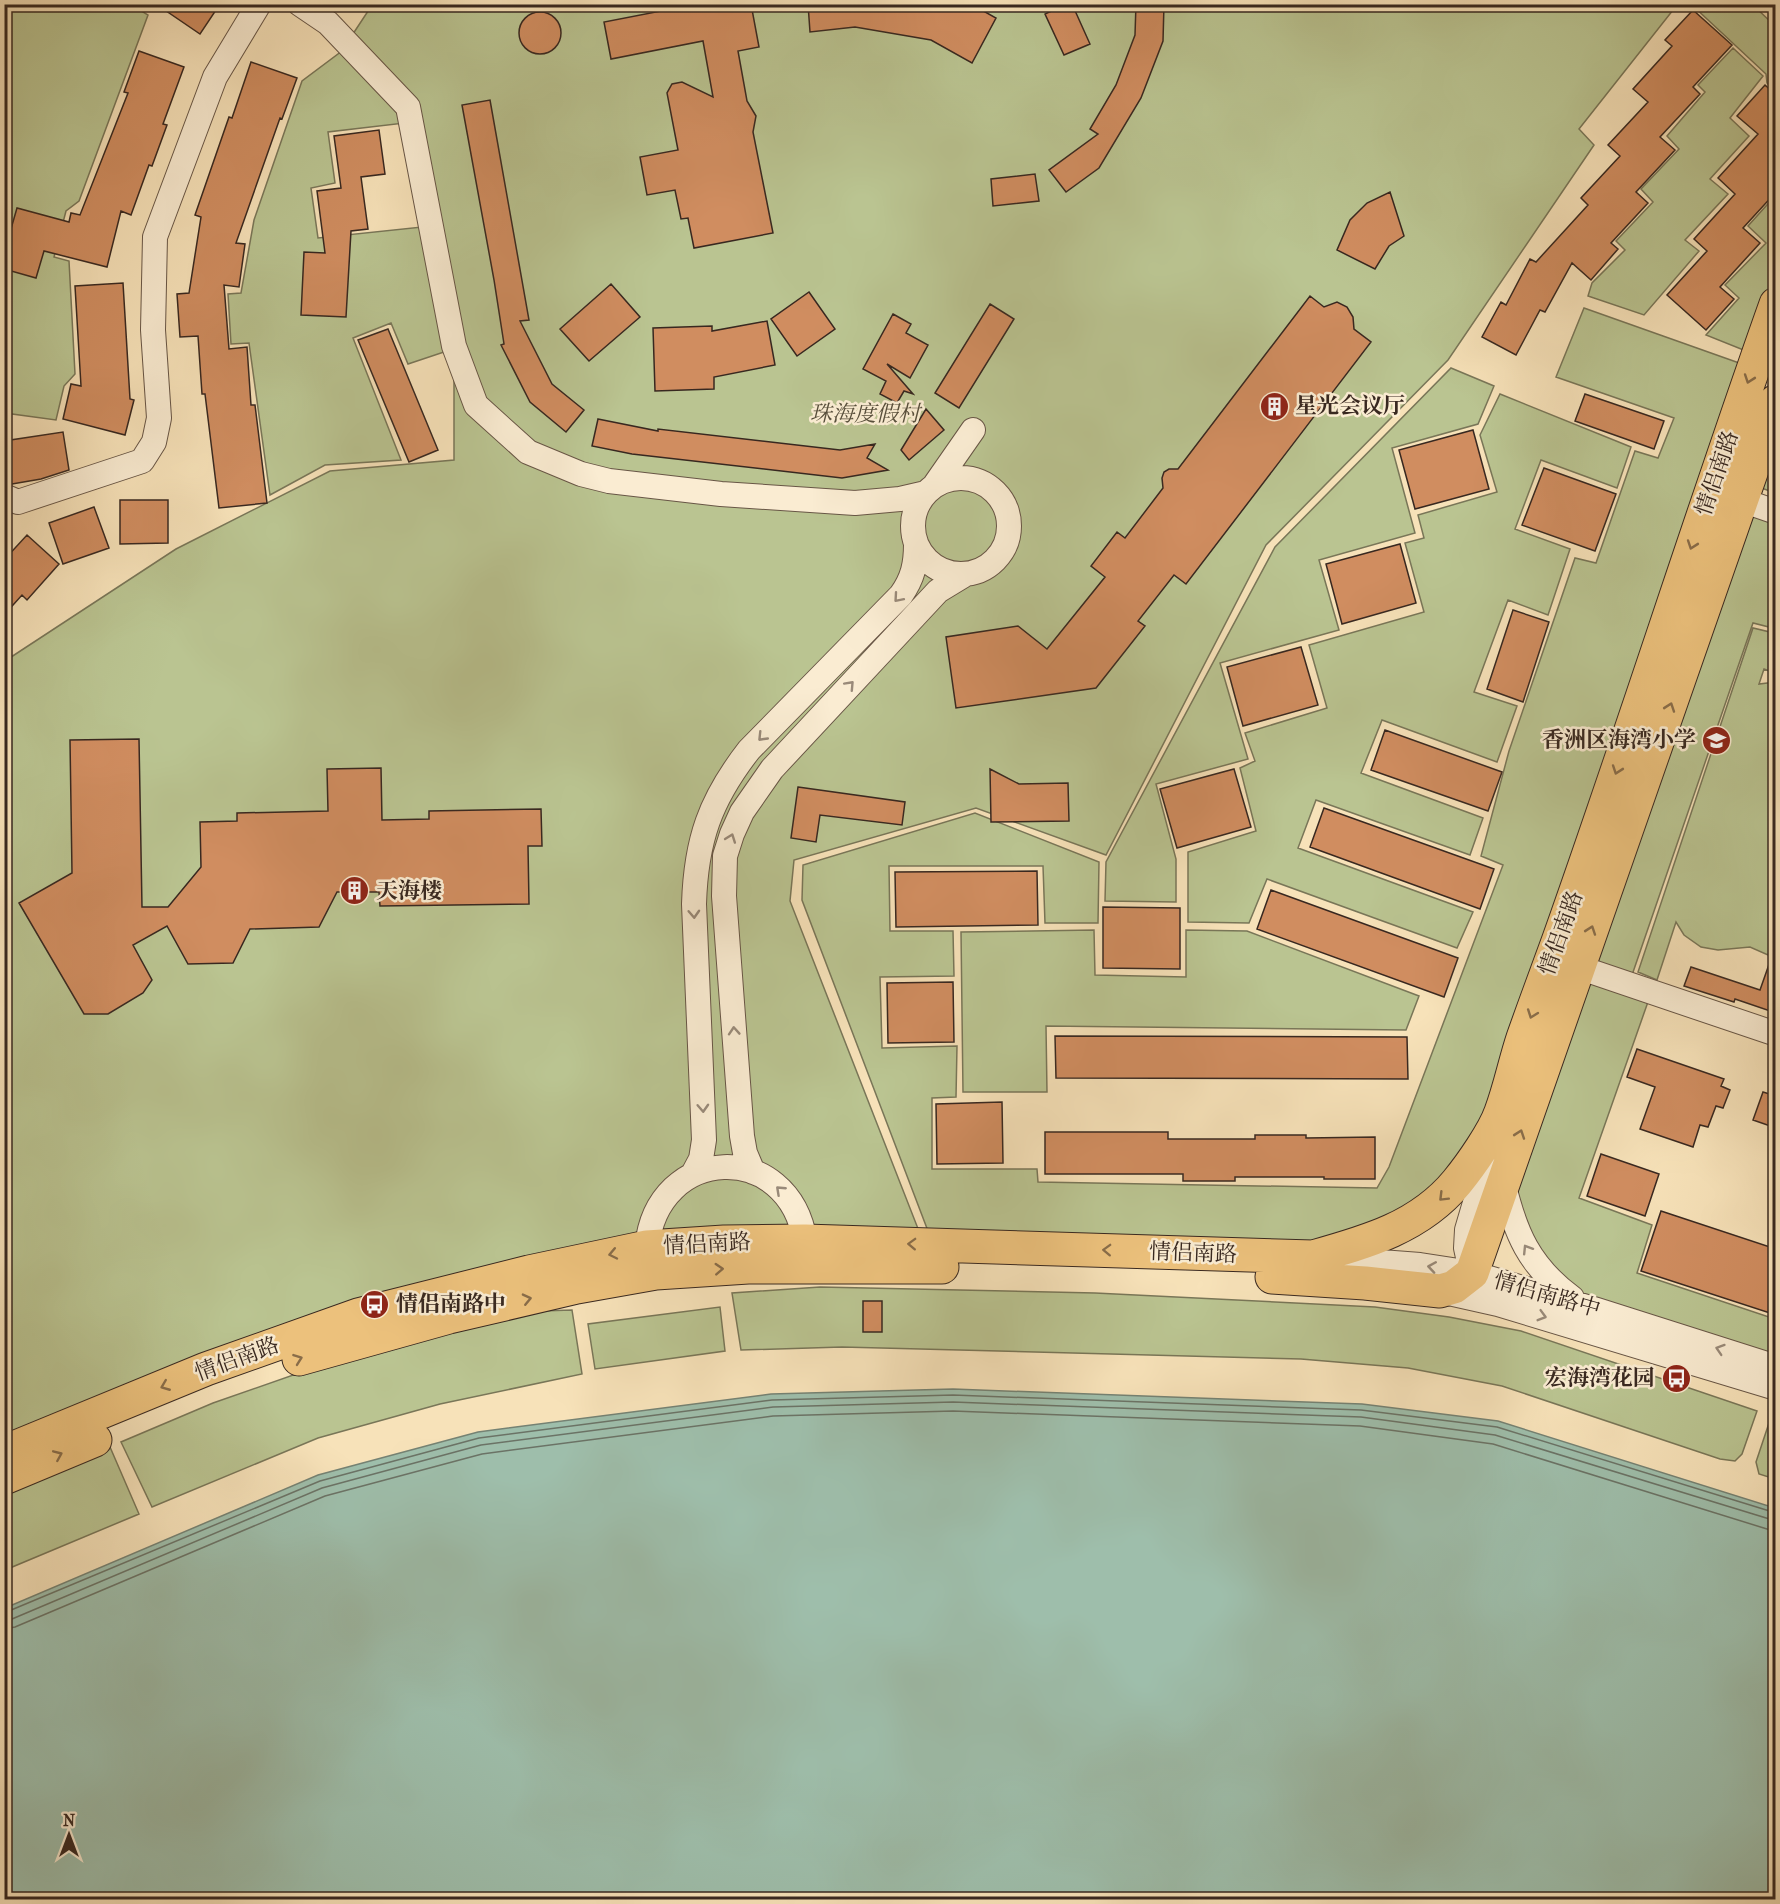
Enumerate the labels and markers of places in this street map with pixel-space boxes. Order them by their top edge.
building icon: 星光会议厅 [1258,390,1290,422]
place label: 星光会议厅 [1295,393,1405,419]
school or university icon: 香洲区海湾小学 [1701,724,1733,756]
place label: 香洲区海湾小学 [1542,727,1696,753]
building icon: 天海楼 [339,875,371,907]
place label: 天海楼 [376,878,442,904]
bus stop icon: 情侣南路中 [359,1288,391,1320]
place label: 情侣南路中 [396,1291,506,1317]
bus stop icon: 宏海湾花园 [1660,1362,1692,1394]
place label: 宏海湾花园 [1545,1365,1655,1391]

